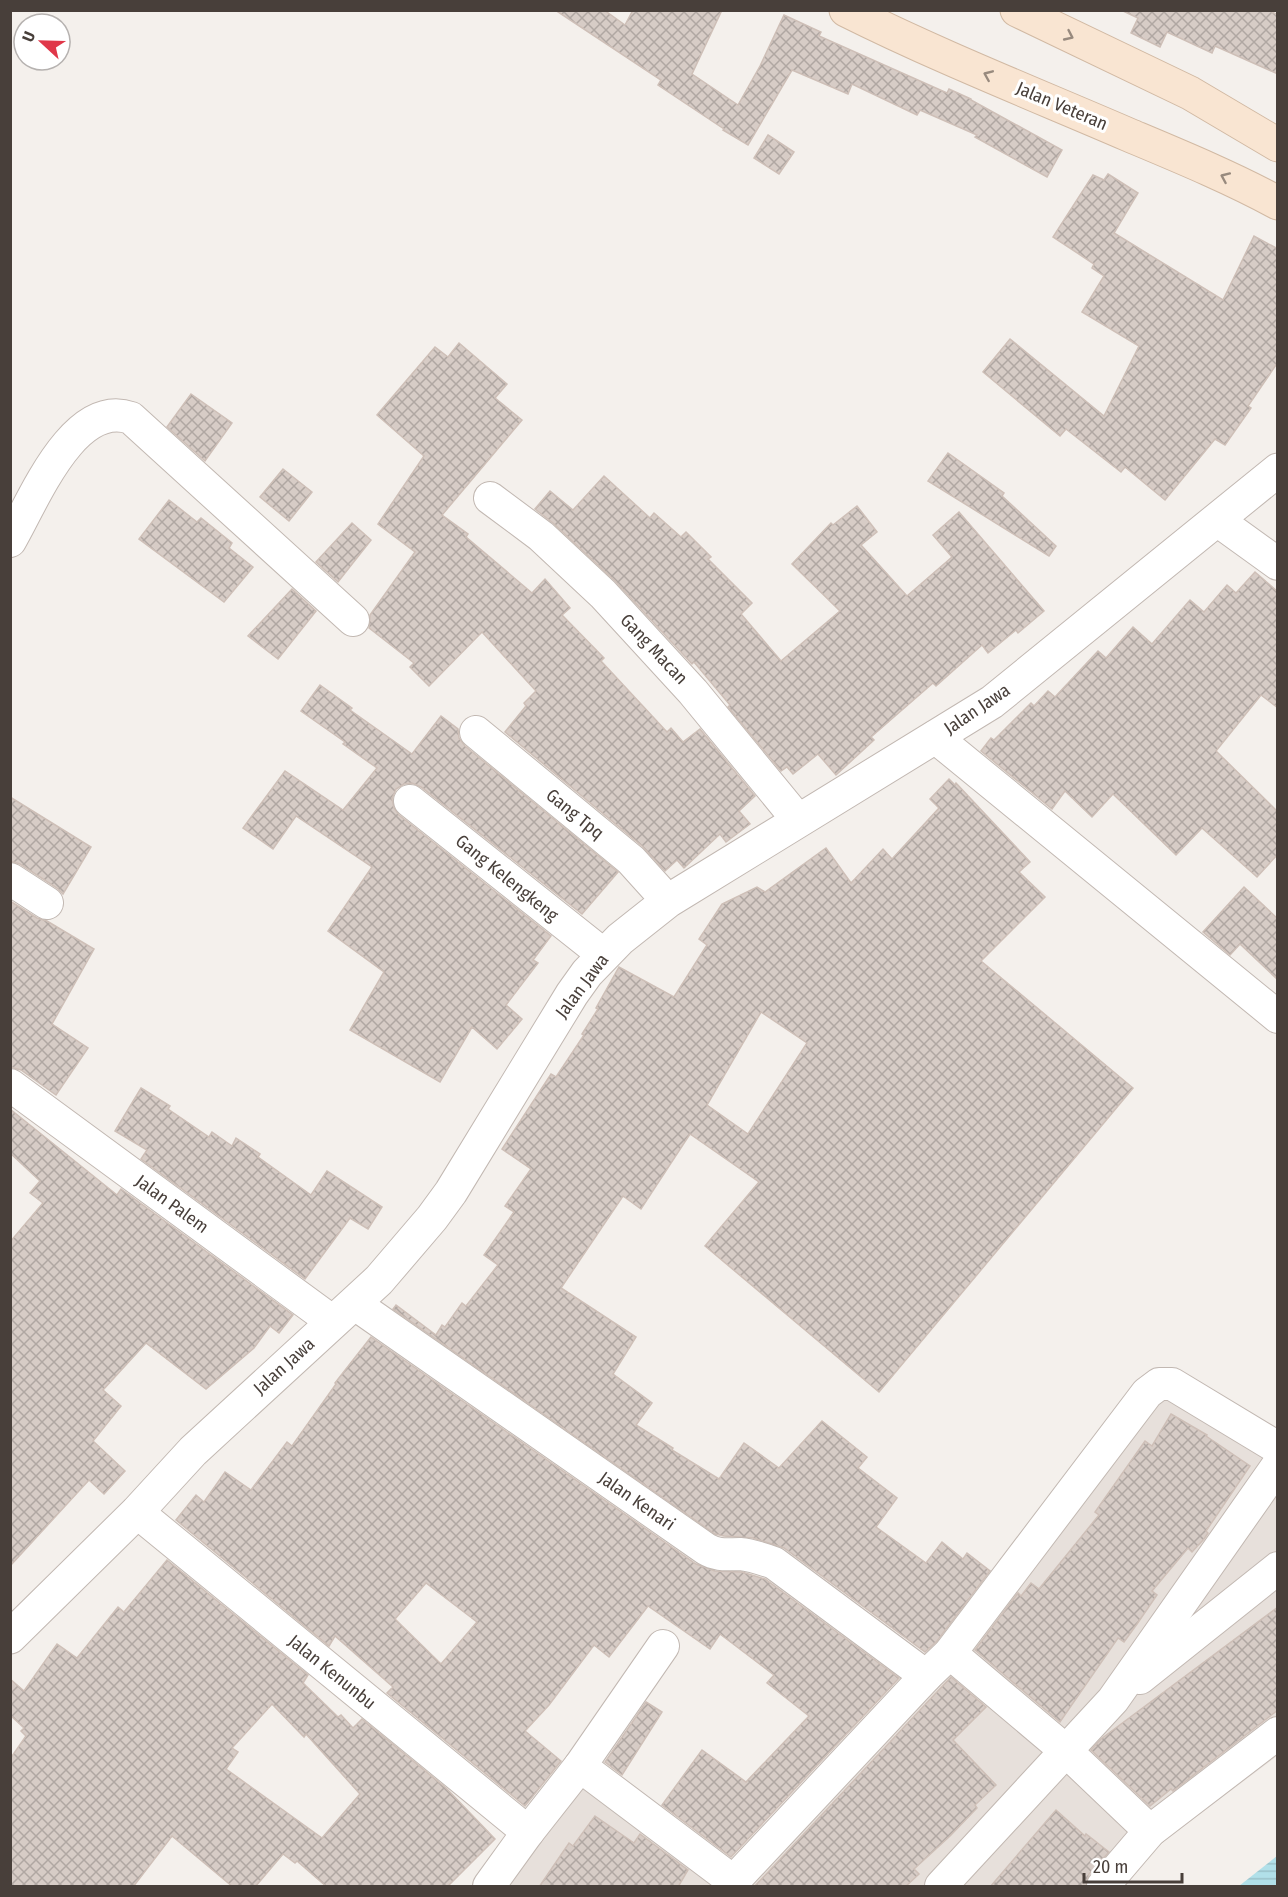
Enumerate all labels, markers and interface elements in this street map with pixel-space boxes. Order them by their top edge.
north arrow [12,12,72,72]
text: U [18,29,39,44]
one-way arrow [1063,29,1074,41]
one-way arrow [983,70,994,82]
street label: Jalan Veteran [1013,77,1111,135]
one-way arrow [1220,172,1231,184]
street label: Gang Macan [616,609,692,689]
street label: Jalan Jawa [940,679,1014,739]
street label: Gang Tpq [542,784,608,844]
street label: Gang Kelengkeng [451,830,563,927]
street label: Jalan Jawa [551,949,613,1022]
street label: Jalan Palem [131,1170,213,1238]
street label: Jalan Jawa [249,1333,319,1399]
street label: Jalan Kenari [595,1467,679,1535]
street label: Jalan Kenunbu [284,1630,380,1714]
scale bar [1084,1846,1182,1884]
text: 20 m [1093,1856,1128,1878]

